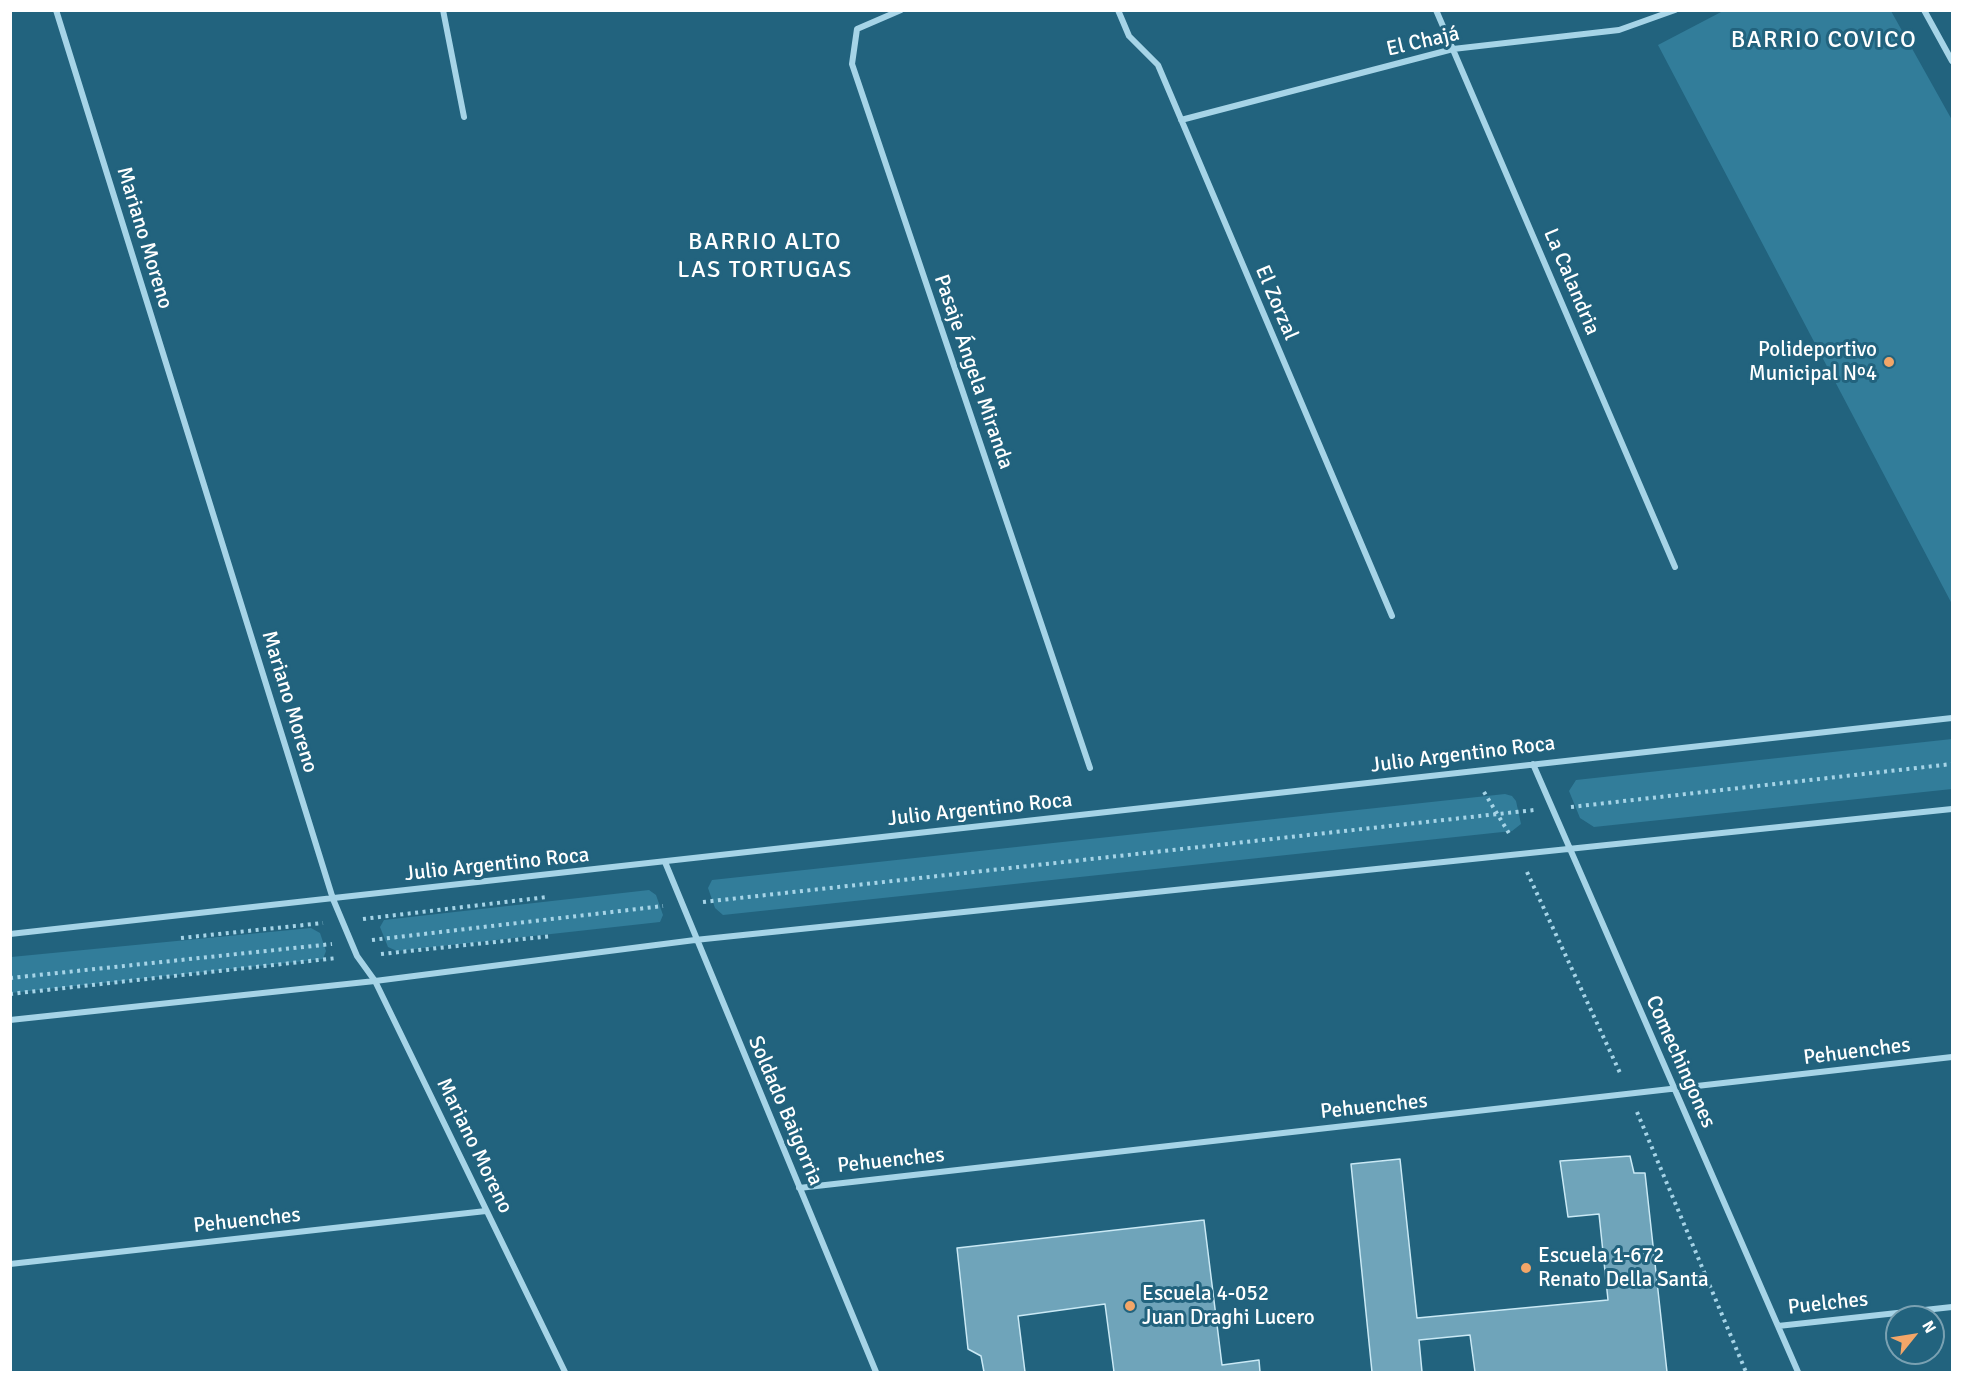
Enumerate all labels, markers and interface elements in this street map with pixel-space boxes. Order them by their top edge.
street label: El Chajá [1384,21,1462,63]
district label: BARRIO COVICO [1731,27,1917,55]
street label: Mariano Moreno [110,164,178,312]
street label: La Calandria [1537,225,1605,339]
district label: BARRIO ALTO LAS TORTUGAS [677,229,853,285]
street label: El Zorzal [1249,262,1303,344]
street label: Pasaje Ángela Miranda [928,271,1018,473]
place label: Polideportivo Municipal Nº4 [1749,337,1877,387]
marker: Polideportivo Municipal Nº4 [1882,355,1896,369]
street label: Mariano Moreno [255,628,323,776]
street label: Julio Argentino Roca [1369,731,1557,779]
street label: Julio Argentino Roca [886,788,1074,832]
street label: Julio Argentino Roca [403,843,591,887]
street label: Comechingones [1640,992,1720,1132]
street label: Soldado Baigorria [742,1032,828,1190]
street label: Pehuenches [1802,1033,1912,1071]
street label: Mariano Moreno [430,1074,518,1218]
street label: Pehuenches [1319,1089,1429,1125]
street label: Pehuenches [836,1143,946,1179]
street label: Pehuenches [192,1203,302,1239]
place label: Escuela 1-672 Renato Della Santa [1538,1243,1709,1293]
marker: Escuela 1-672 Renato Della Santa [1519,1261,1533,1275]
place label: Escuela 4-052 Juan Draghi Lucero [1142,1281,1315,1331]
street label: Puelches [1787,1287,1869,1321]
marker: Escuela 4-052 Juan Draghi Lucero [1123,1299,1137,1313]
north arrow [1885,1305,1945,1365]
text: N [1917,1317,1940,1337]

